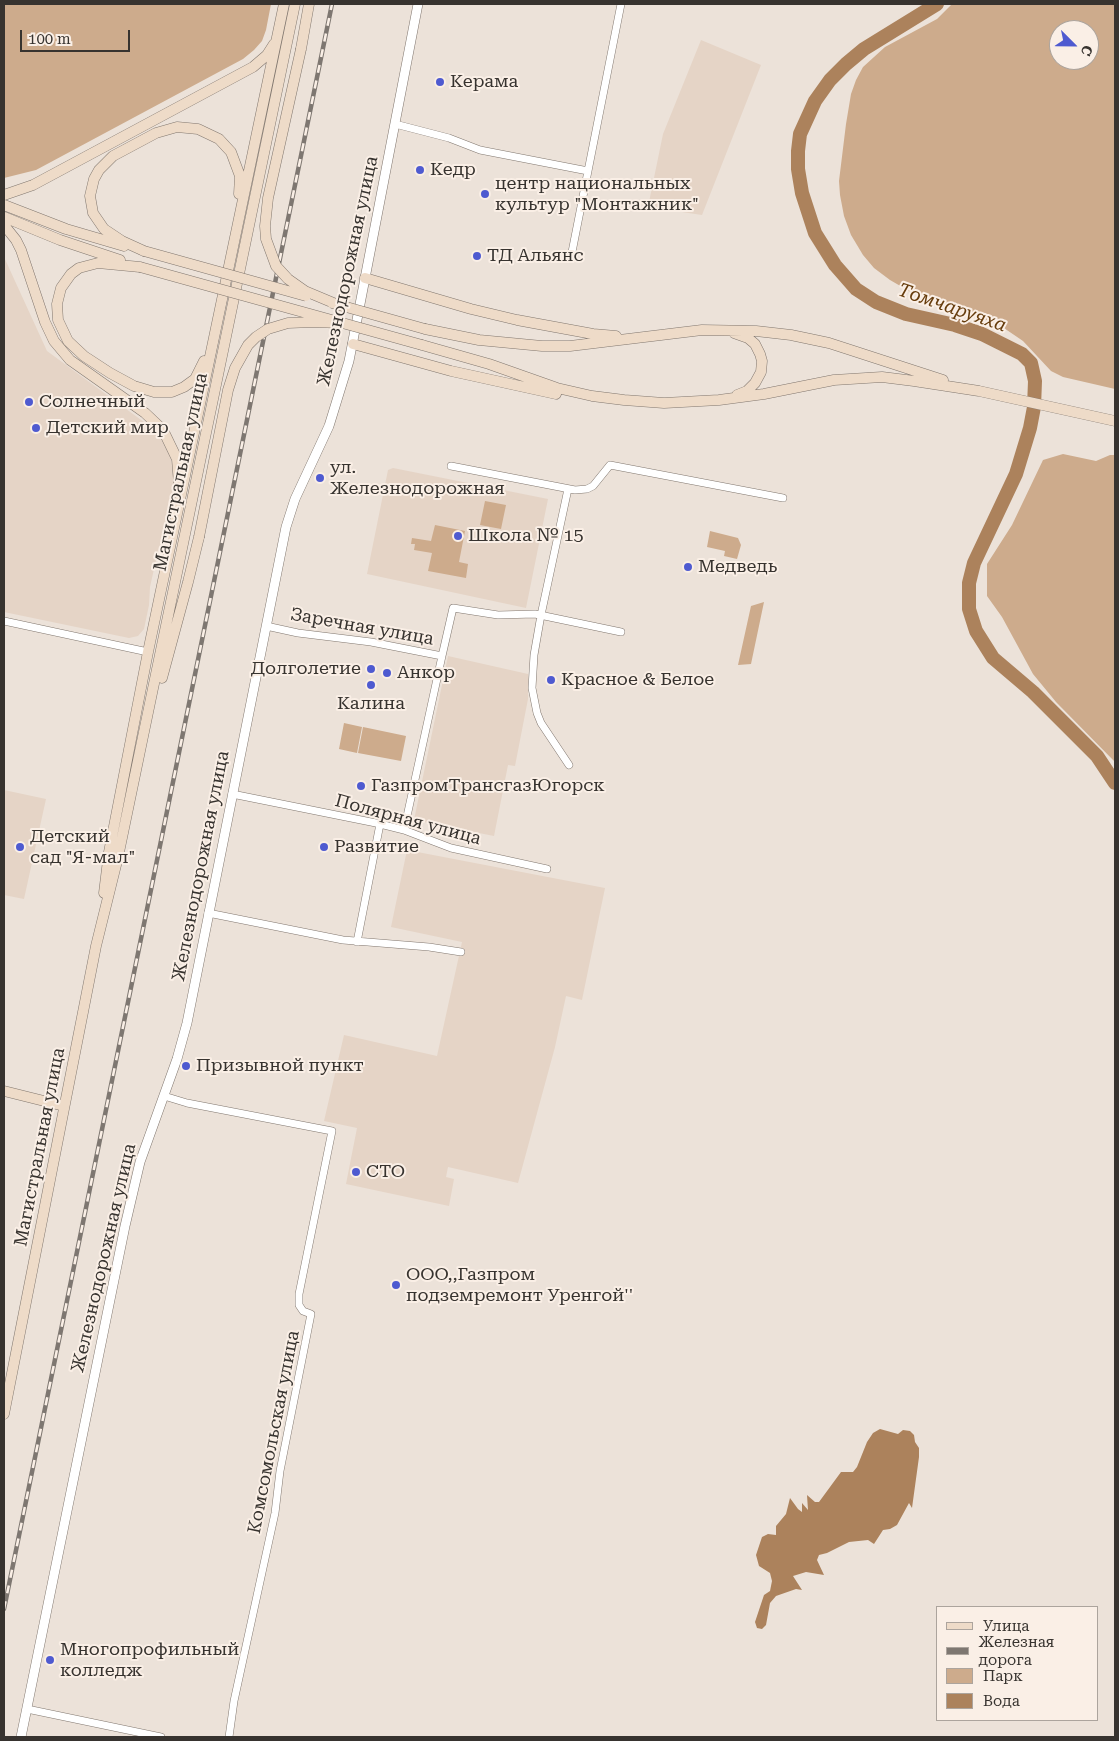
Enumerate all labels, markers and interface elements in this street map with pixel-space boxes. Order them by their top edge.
scale bar [22,20,132,52]
north arrow [1049,20,1099,70]
text: 100 m [28,30,71,48]
text: С [1078,43,1096,58]
place label: Керама [450,71,518,93]
marker: Керама [434,76,446,88]
street label: Железнодорожная улица [313,154,383,388]
place label: Кедр [430,159,476,181]
marker: Кедр [414,164,426,176]
place label: центр национальных культур "Монтажник" [495,173,699,215]
marker: центр национальных культур "Монтажник" [479,188,491,200]
place label: ТД Альянс [487,245,583,267]
marker: ТД Альянс [471,250,483,262]
water label: Томчаруяха [895,279,1009,337]
street label: Магистральная улица [149,371,213,573]
place label: Солнечный [39,391,145,413]
marker: Солнечный [23,396,35,408]
place label: Детский мир [46,417,169,439]
marker: Детский мир [30,422,42,434]
place label: ул. Железнодорожная [330,457,505,499]
marker: ул. Железнодорожная [314,472,326,484]
place label: Школа № 15 [468,525,584,547]
marker: Школа № 15 [452,530,464,542]
place label: Медведь [698,556,777,578]
marker: Медведь [682,561,694,573]
street label: Заречная улица [289,604,435,650]
place label: Долголетие [251,658,361,680]
place label: Анкор [397,662,455,684]
marker: Долголетие [365,663,377,675]
marker: Анкор [381,667,393,679]
place label: Красное & Белое [561,669,714,691]
marker: Красное & Белое [545,674,557,686]
marker: Калина [365,679,377,691]
place label: Калина [337,693,405,715]
street label: Железнодорожная улица [168,749,234,983]
place label: ГазпромТрансгазЮгорск [371,775,605,797]
marker: ГазпромТрансгазЮгорск [355,780,367,792]
street label: Полярная улица [333,790,483,850]
place label: Детский сад "Я-мал" [30,826,135,869]
place label: Развитие [334,836,419,858]
marker: Детский сад "Я-мал" [14,841,26,853]
marker: Развитие [318,841,330,853]
street label: Магистральная улица [10,1046,70,1248]
place label: Призывной пункт [196,1055,364,1077]
marker: Призывной пункт [180,1060,192,1072]
street label: Железнодорожная улица [67,1141,141,1375]
place label: СТО [366,1161,405,1183]
marker: СТО [350,1166,362,1178]
place label: ООО,,Газпром подземремонт Уренгой'' [406,1264,633,1306]
marker: ООО,,Газпром подземремонт Уренгой'' [390,1279,402,1291]
street label: Комсомольская улица [244,1329,304,1535]
legend [936,1606,1099,1721]
text: Улица [983,1617,1029,1635]
text: Железная дорога [979,1633,1054,1669]
place label: Многопрофильный колледж [60,1639,239,1682]
marker: Многопрофильный колледж [44,1654,56,1666]
text: Парк [983,1667,1023,1685]
text: Вода [983,1692,1020,1710]

